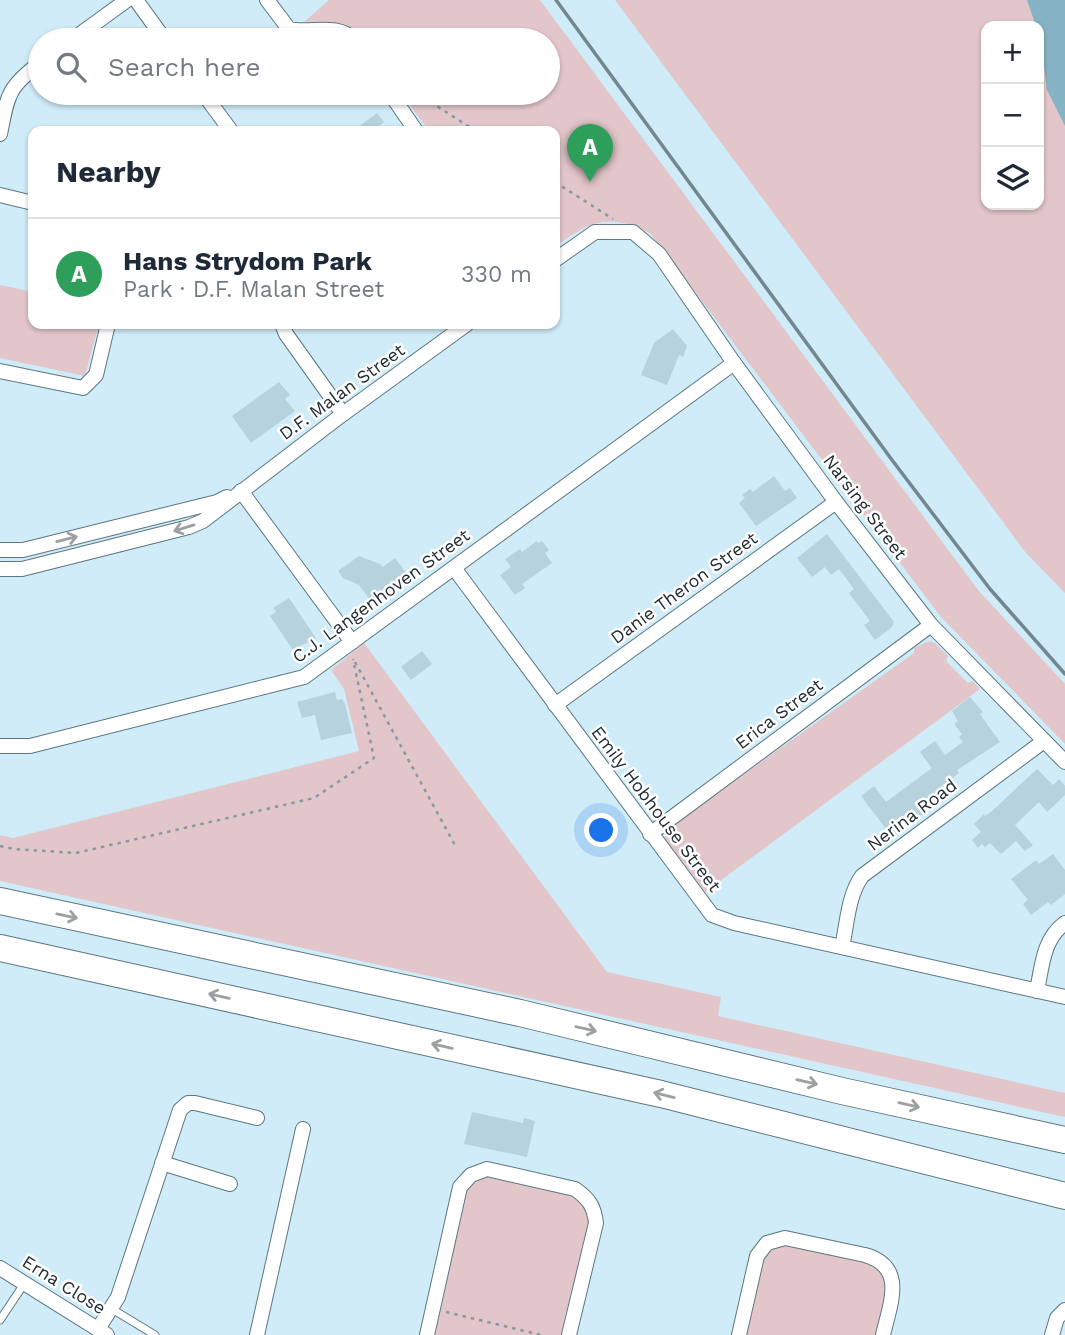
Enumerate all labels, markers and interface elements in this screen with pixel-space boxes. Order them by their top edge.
map controls [981,21,1044,210]
button: + [981,21,1044,84]
search box [28,28,560,105]
icon: search [52,48,90,86]
text: Search here [108,52,260,82]
button: − [981,84,1044,147]
pin: A [567,124,613,182]
button: layers [981,147,1044,210]
text: Nearby [56,154,161,189]
text: Hans Strydom Park [123,246,372,276]
text: A [71,261,87,288]
text: 330 m [461,261,532,288]
text: Park · D.F. Malan Street [123,276,384,303]
street label: D.F. Malan Street [275,339,409,444]
street label: Narsing Street [819,450,912,564]
one-way arrow [174,522,196,535]
street label: C.J. Langenhoven Street [288,524,474,667]
street label: Danie Theron Street [606,527,762,648]
one-way arrow [55,532,78,545]
street label: Erica Street [731,674,827,753]
street label: Emily Hobhouse Street [587,722,726,896]
street label: Nerina Road [863,774,961,855]
your location [584,813,618,847]
one-way arrow [55,910,78,923]
one-way arrow [208,989,231,1003]
one-way arrow [574,1023,597,1036]
one-way arrow [431,1038,454,1052]
one-way arrow [795,1076,818,1089]
one-way arrow [653,1088,676,1101]
one-way arrow [897,1099,920,1113]
street label: Erna Close [19,1251,110,1318]

